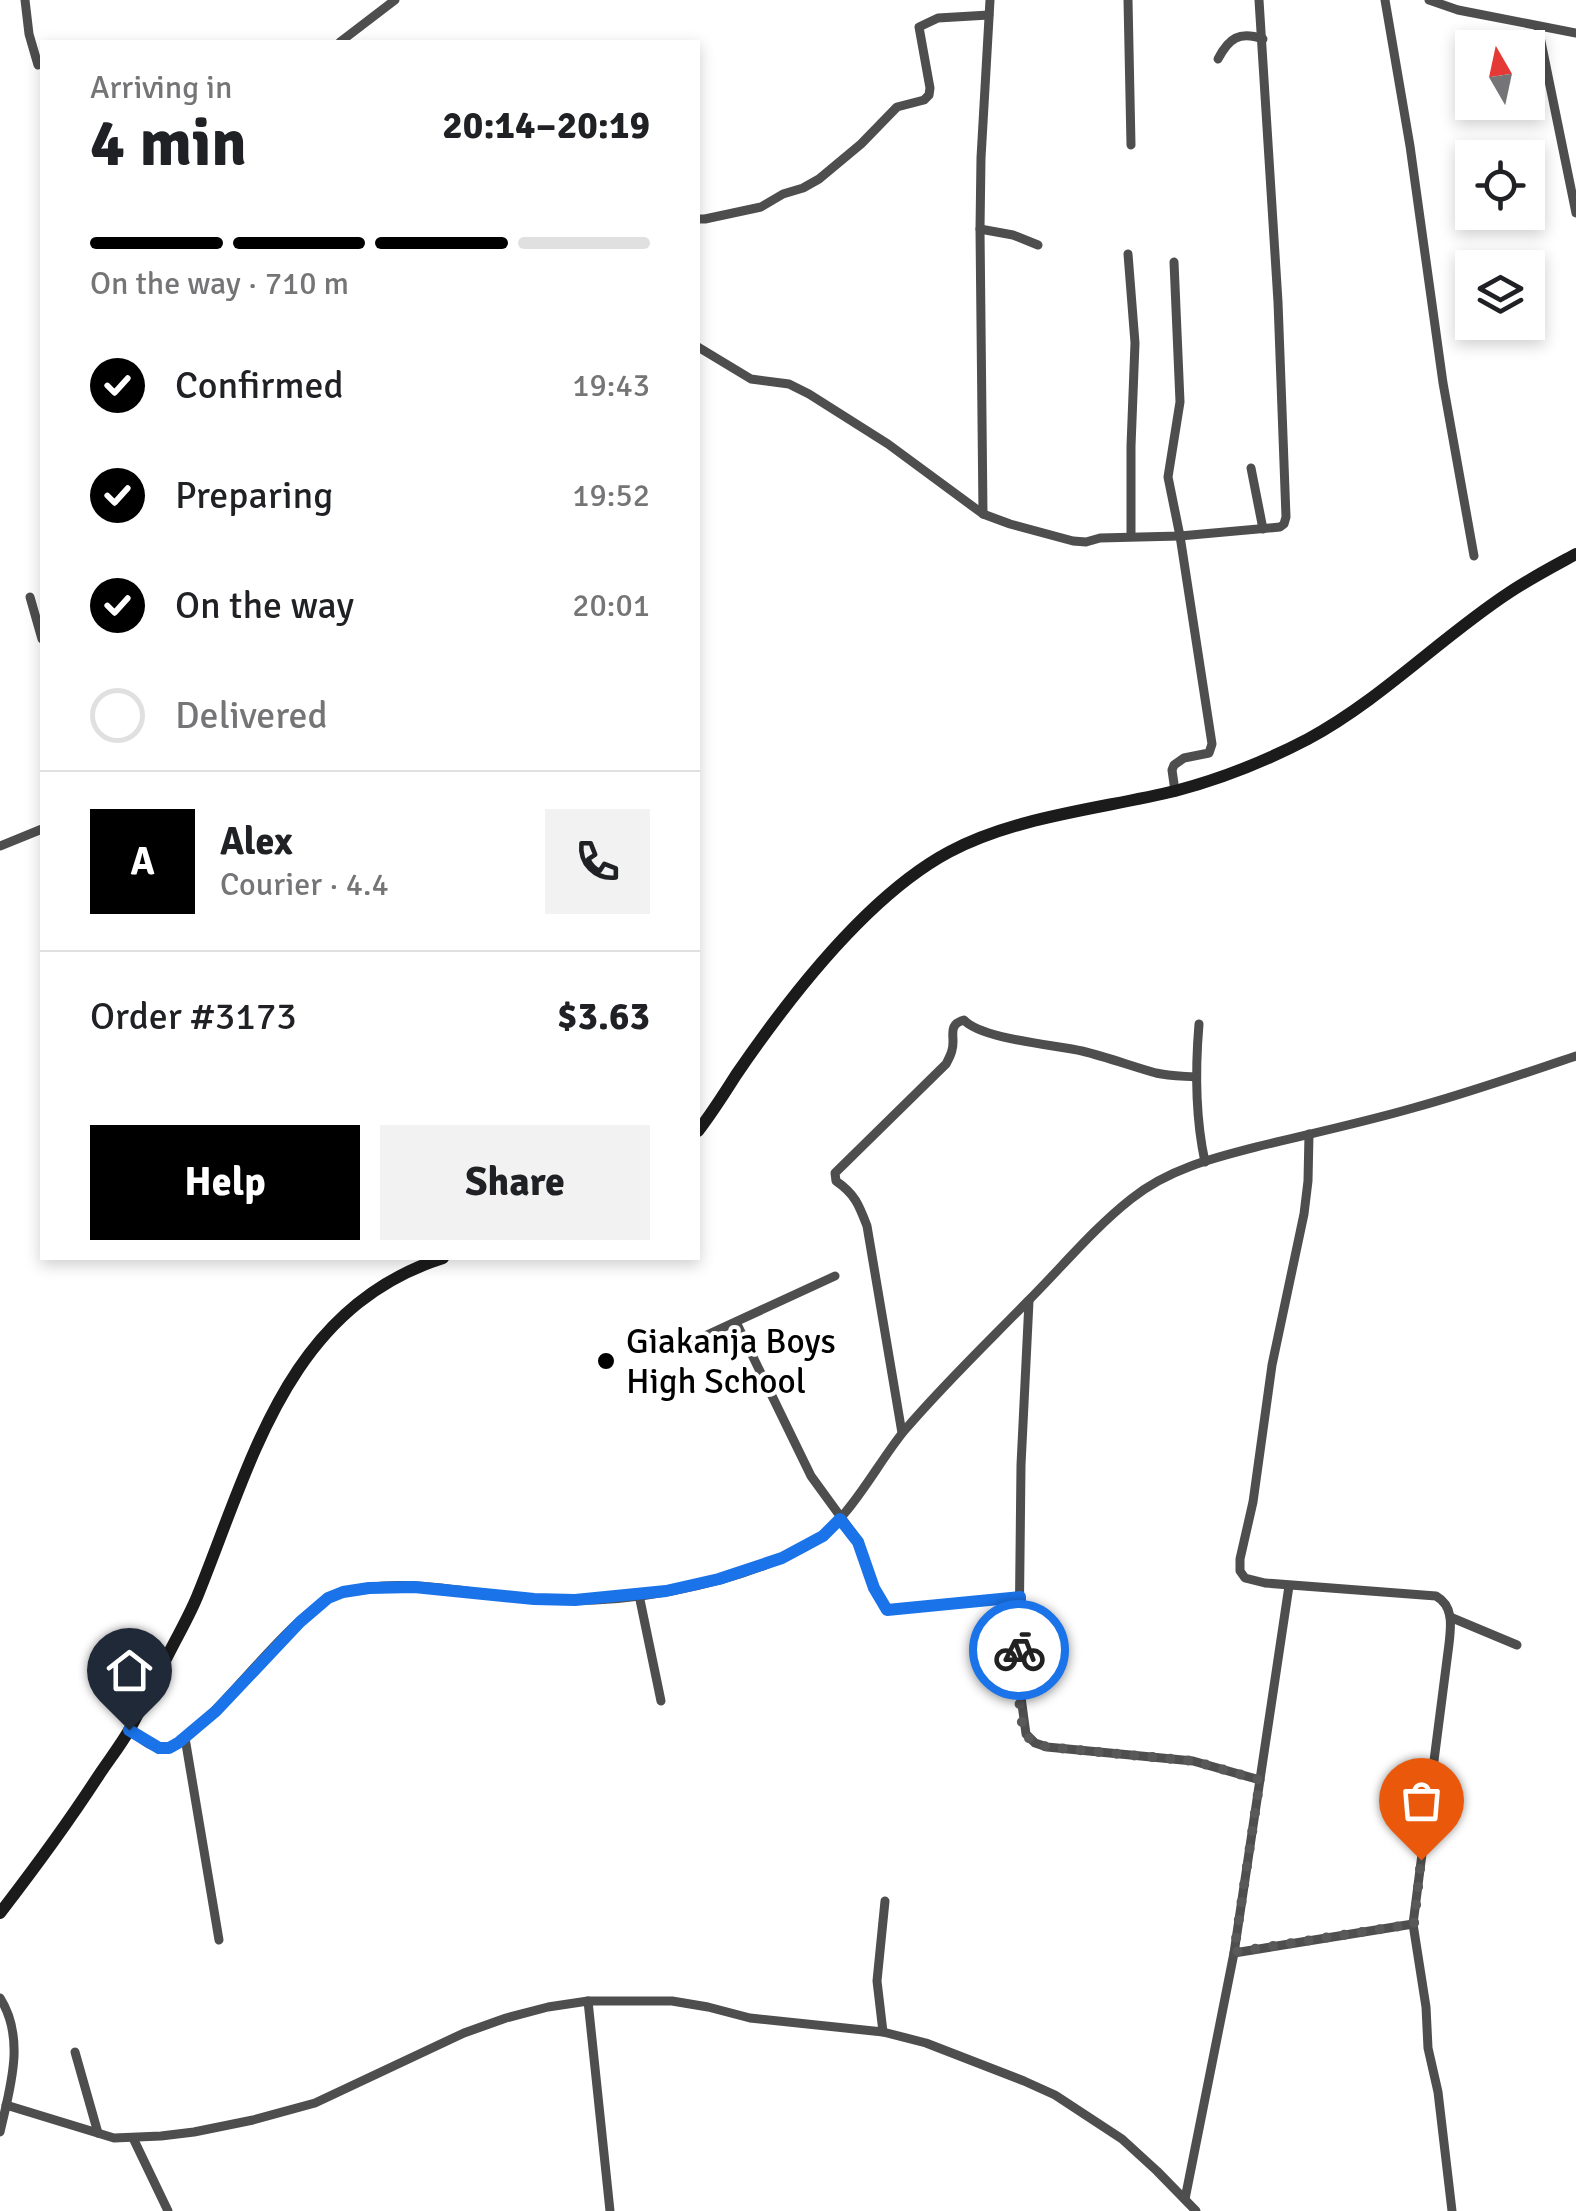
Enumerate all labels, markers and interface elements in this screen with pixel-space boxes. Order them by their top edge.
north arrow [1455,30,1545,120]
map controls [1455,30,1545,340]
text: Arriving in [90,68,232,107]
text: 20:14–20:19 [442,102,650,149]
text: 4 min [90,104,247,184]
button: locate [1455,140,1545,230]
button: layers [1455,250,1545,340]
text: On the way · 710 m [90,264,349,303]
icon: check [90,358,145,413]
text: Confirmed [175,362,344,409]
text: 19:43 [572,366,650,405]
icon: check [90,468,145,523]
text: Preparing [175,472,333,519]
text: 19:52 [572,476,650,515]
icon: check [90,578,145,633]
text: On the way [175,582,354,629]
text: 20:01 [572,586,650,625]
text: Delivered [175,692,328,739]
button: phone [545,809,650,914]
text: Alex [220,818,293,865]
text: A [130,838,155,885]
text: Courier · 4.4 [220,865,389,904]
text: Order #3173 [90,993,297,1040]
text: $3.63 [557,993,650,1040]
button: Help [90,1125,360,1240]
button: Share [380,1125,650,1240]
place label: Giakanja Boys High School [626,1320,836,1403]
marker: Giakanja Boys High School [595,1350,617,1372]
courier [969,1600,1069,1700]
icon: bike [992,1623,1047,1678]
pin [87,1628,172,1731]
icon: home [102,1643,157,1698]
pin [1379,1758,1464,1861]
icon: bag [1394,1773,1449,1828]

